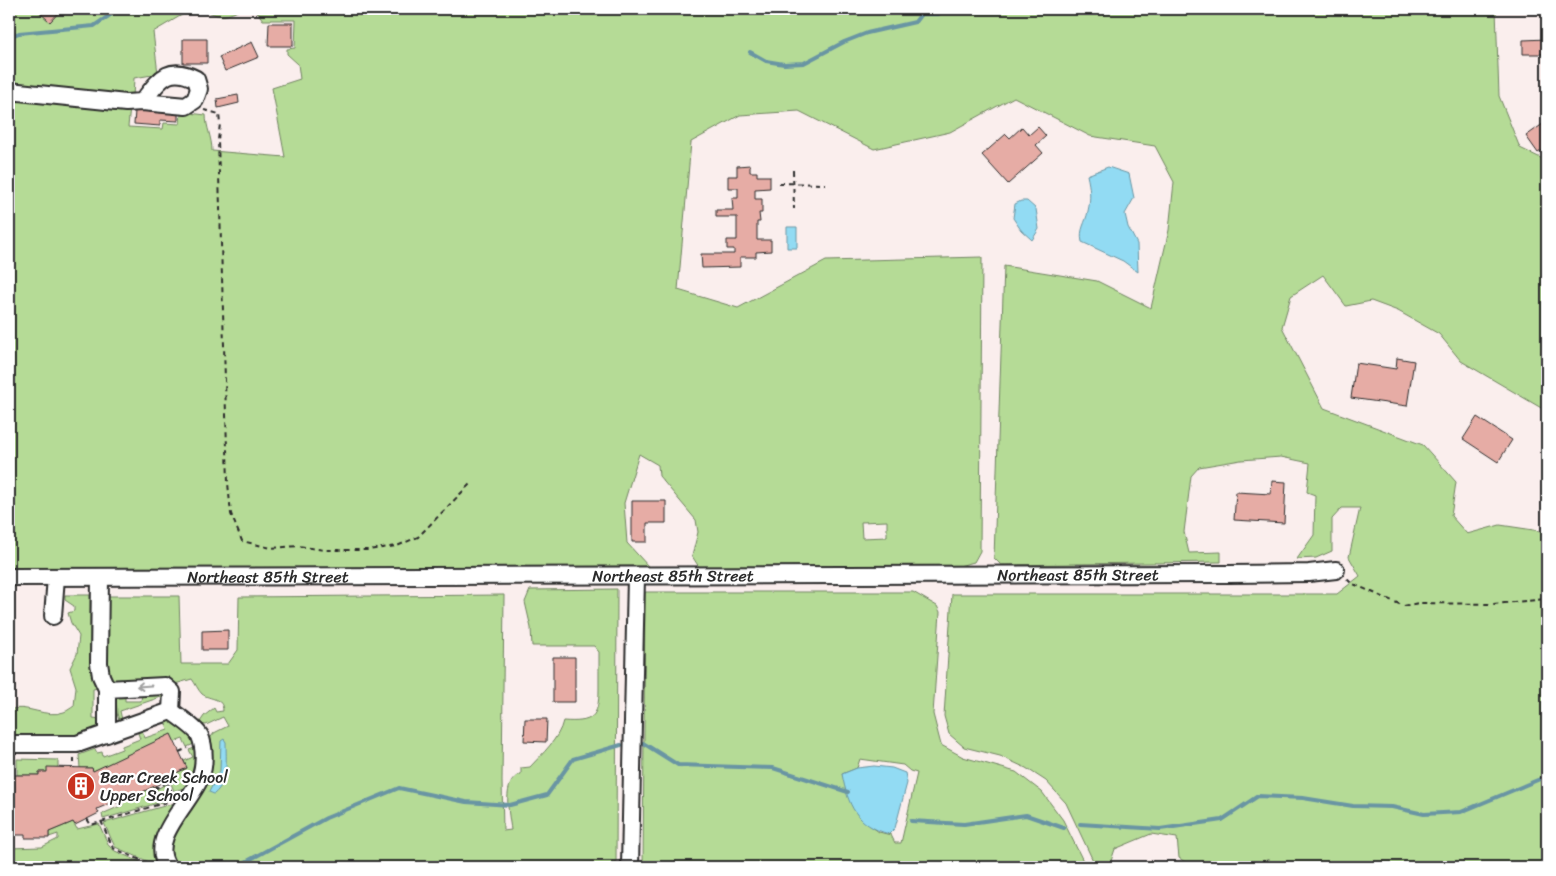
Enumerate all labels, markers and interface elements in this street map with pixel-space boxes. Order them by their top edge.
street label: Northeast 85th Street [997,560,1159,590]
street label: Northeast 85th Street [592,561,754,591]
street label: Northeast 85th Street [187,562,349,592]
one-way arrow [136,682,152,691]
place label: Bear Creek School Upper School [100,763,228,810]
building icon: Bear Creek School Upper School [66,771,96,801]

